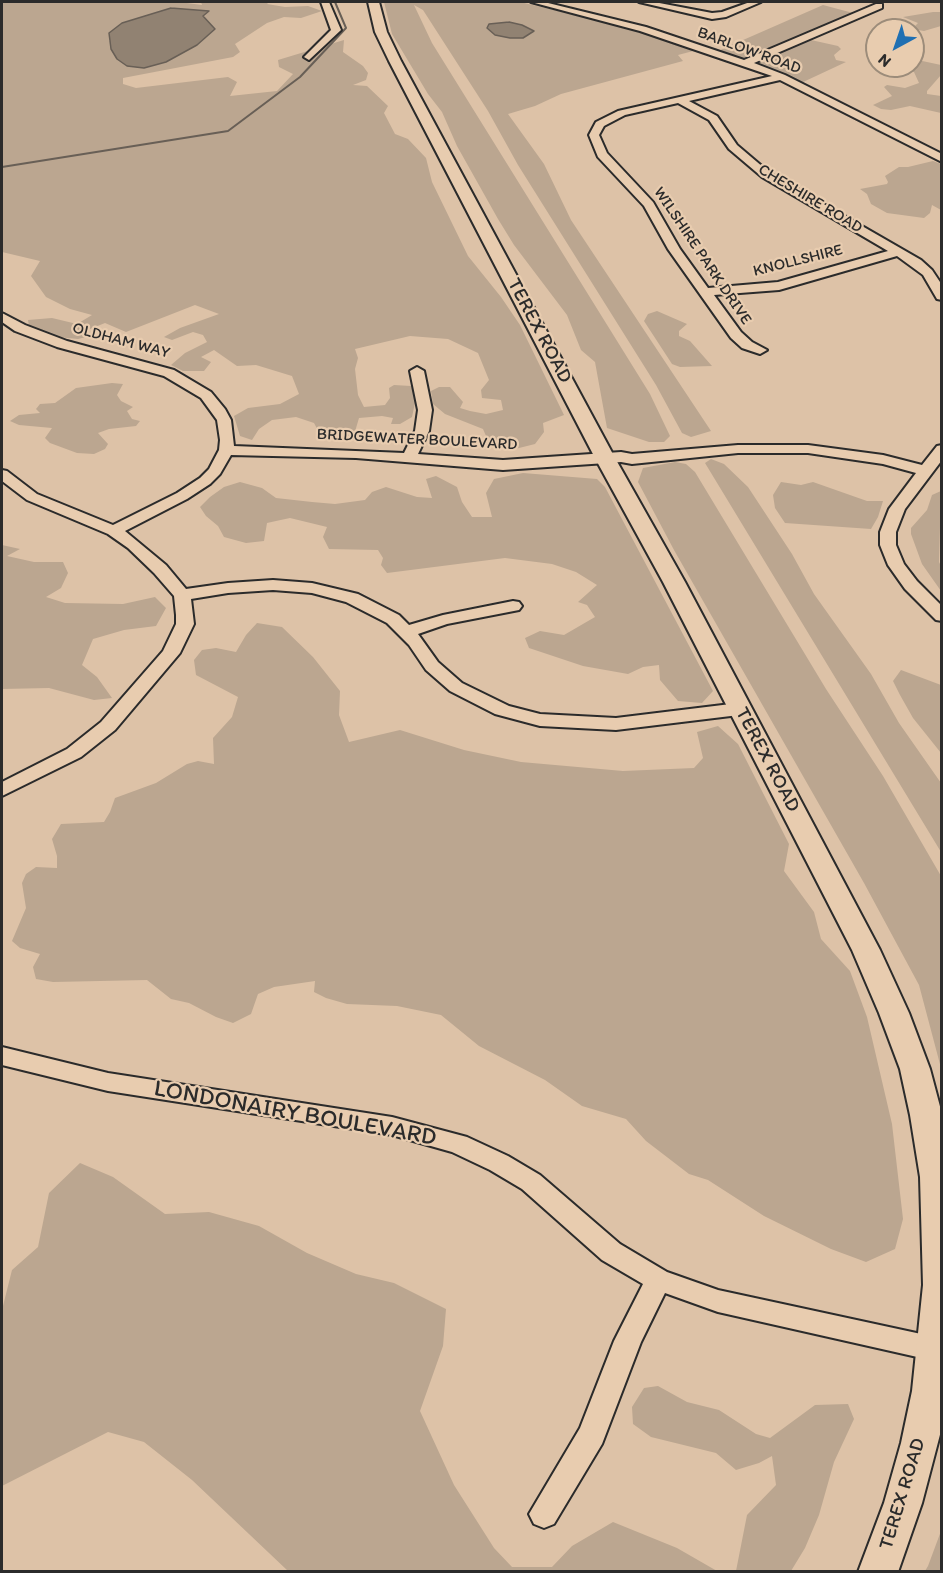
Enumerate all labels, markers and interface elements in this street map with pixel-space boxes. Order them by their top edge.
north arrow [865,18,925,78]
street label: BARLOW ROAD [695,23,803,79]
text: N [874,50,895,71]
street label: CHESHIRE ROAD [754,160,866,238]
street label: WILSHIRE PARK DRIVE [649,184,755,328]
street label: KNOLLSHIRE [751,241,845,281]
street label: TEREX ROAD [501,275,577,387]
street label: OLDHAM WAY [70,319,172,363]
street label: BRIDGEWATER BOULEVARD [316,425,518,455]
street label: TEREX ROAD [729,704,805,816]
street label: LONDONAIRY BOULEVARD [151,1075,439,1153]
street label: TEREX ROAD [875,1435,931,1553]

